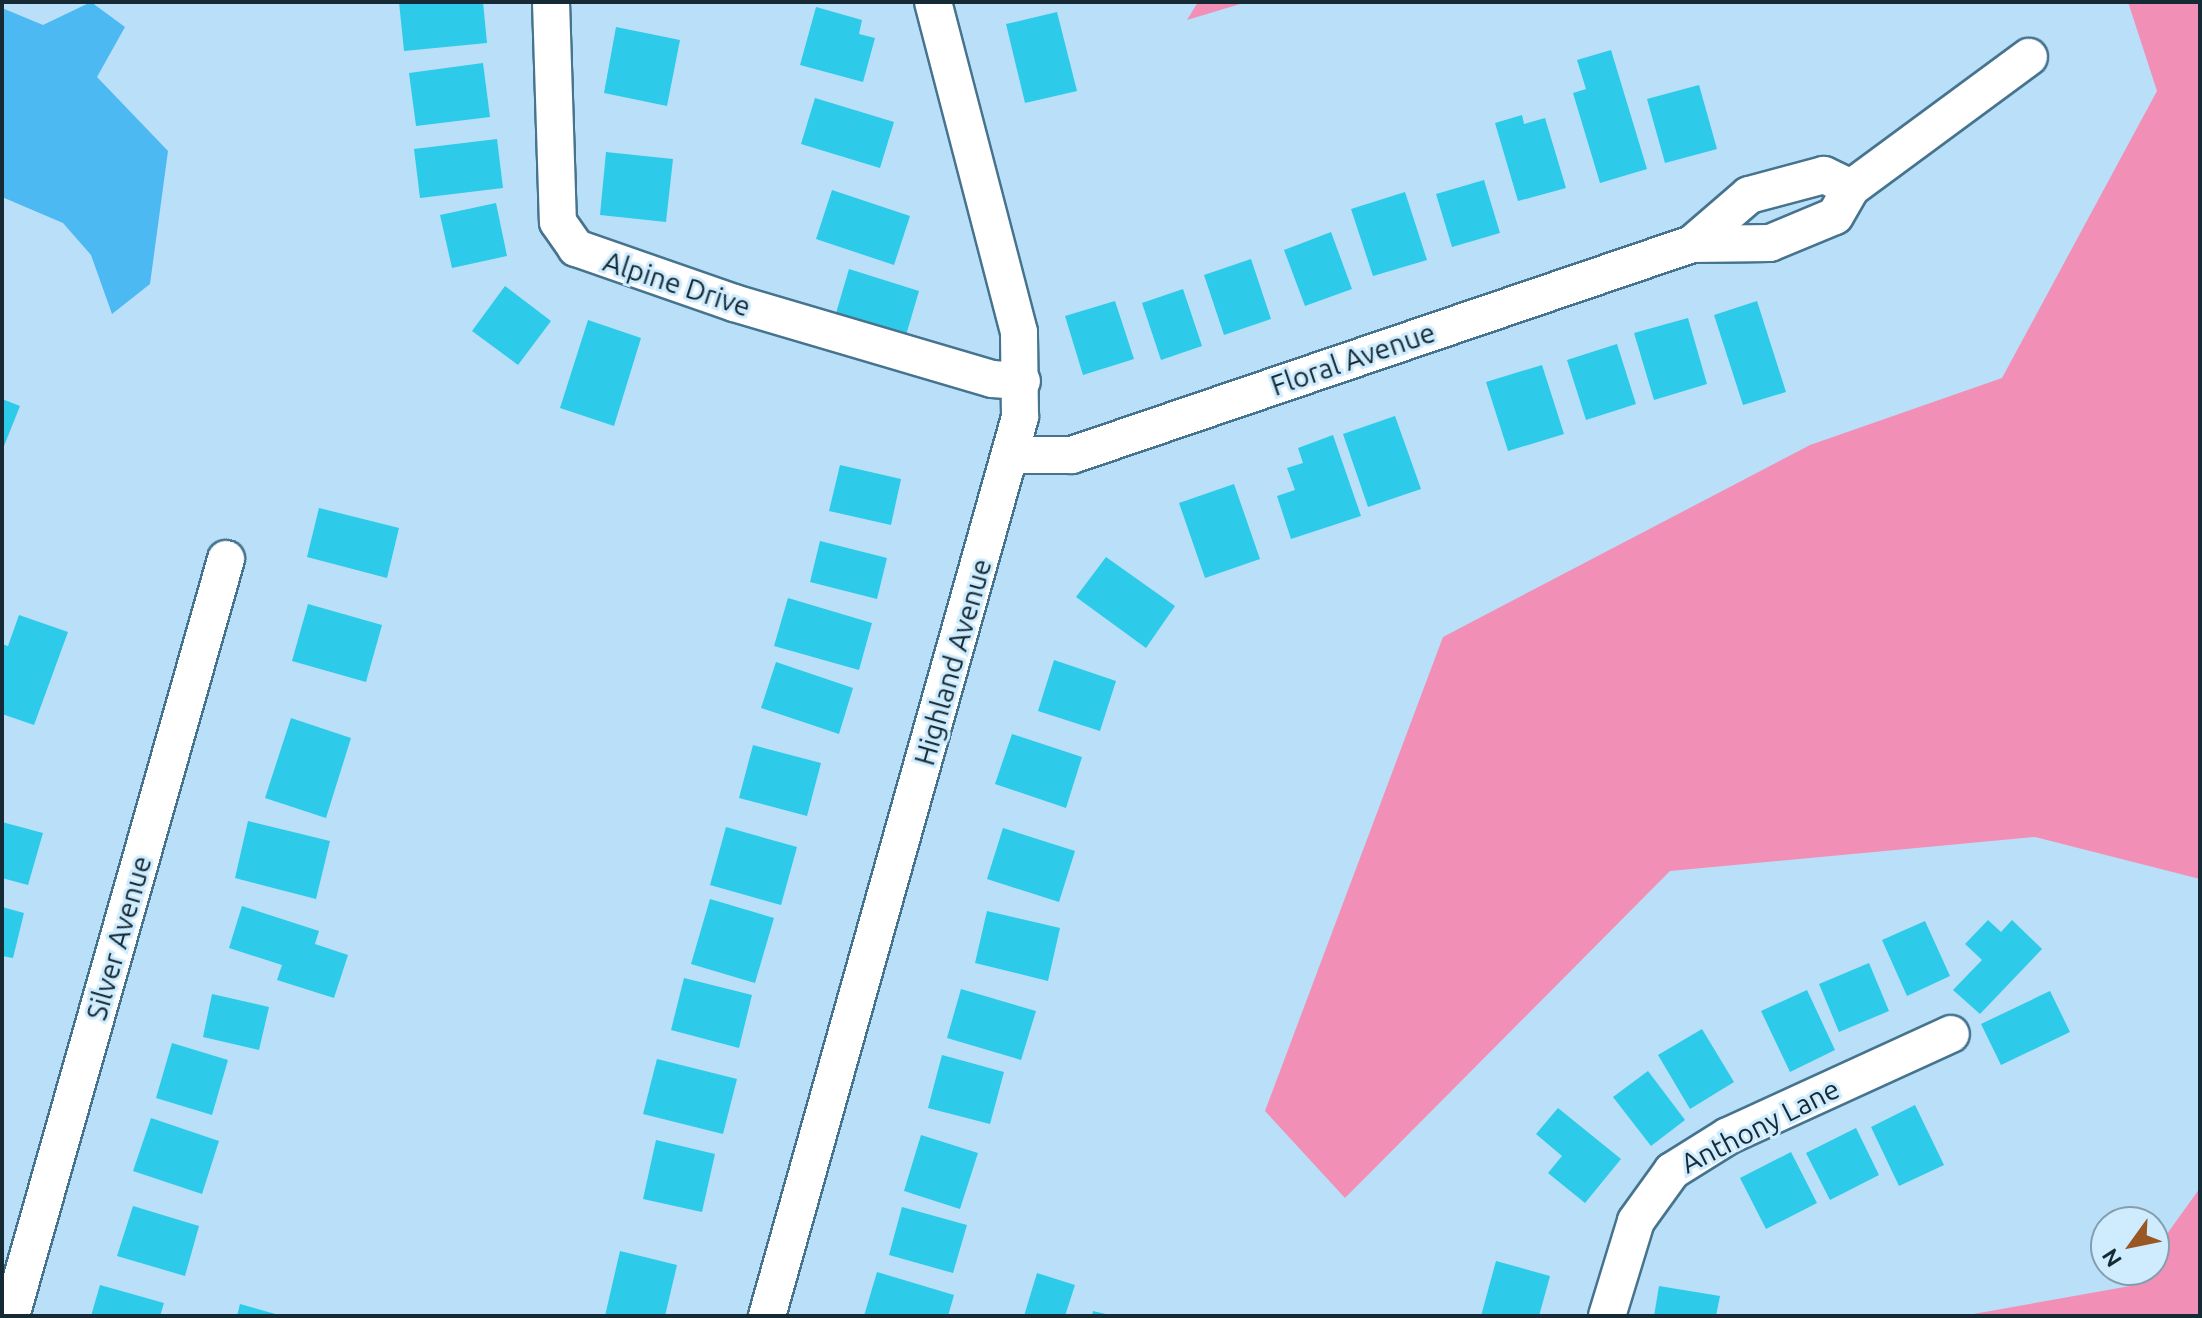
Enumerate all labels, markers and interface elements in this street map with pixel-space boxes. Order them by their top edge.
street label: Alpine Drive [599,244,755,324]
street label: Floral Avenue [1266,315,1440,403]
street label: Highland Avenue [907,555,999,769]
street label: Silver Avenue [80,852,158,1024]
street label: Anthony Lane [1675,1072,1845,1180]
north arrow [2090,1206,2170,1286]
text: N [2096,1245,2126,1272]

